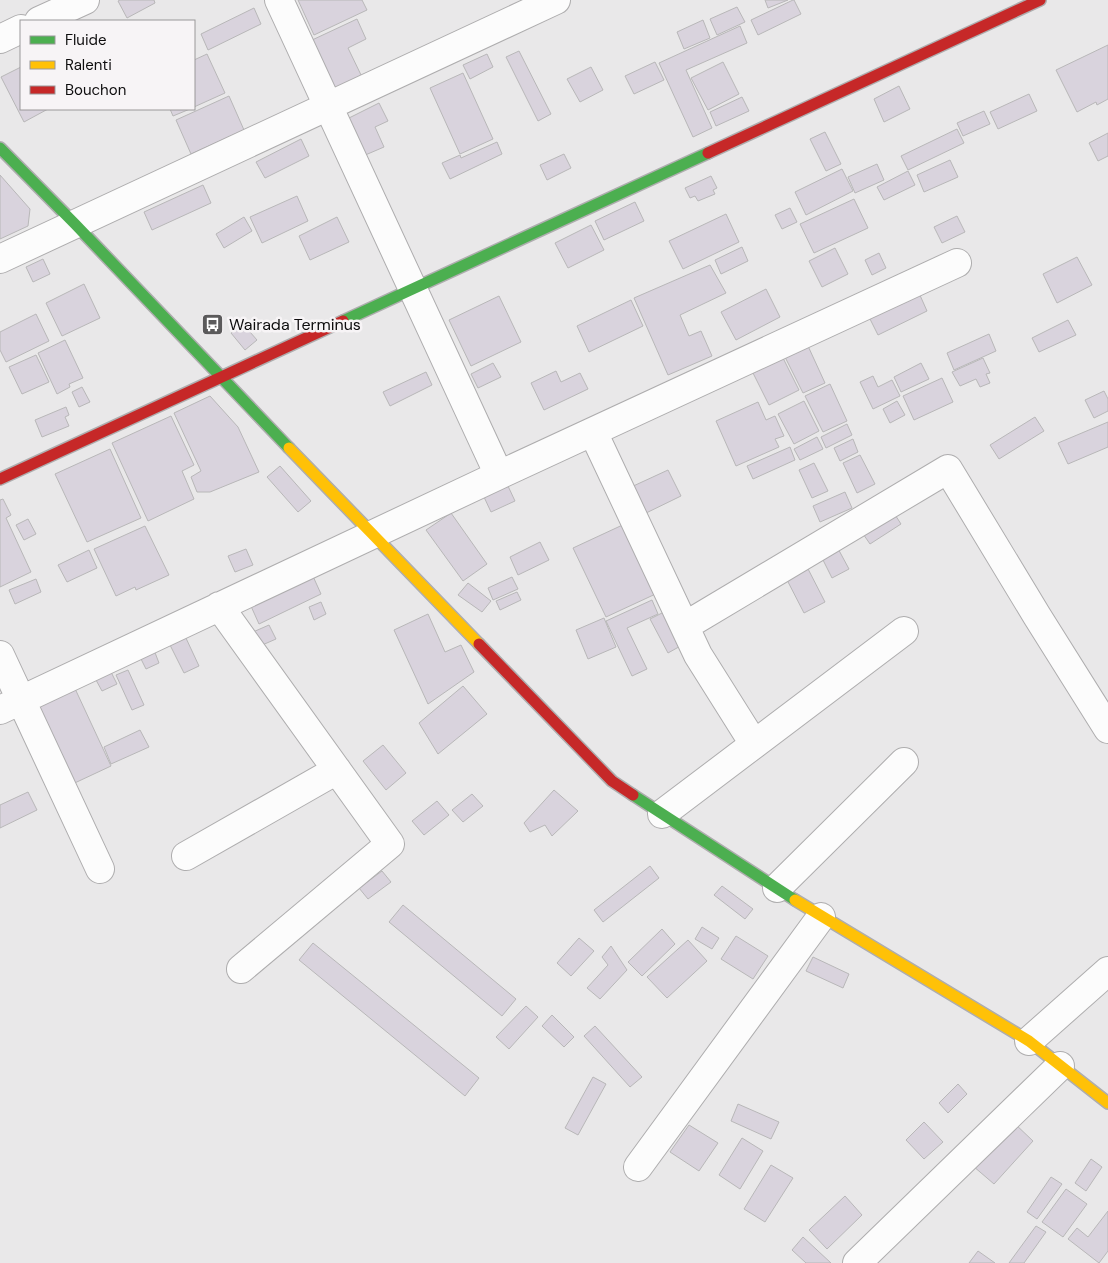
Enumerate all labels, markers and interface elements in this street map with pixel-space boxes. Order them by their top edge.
legend [20,20,195,110]
text: Fluide [65,30,107,50]
text: Ralenti [65,55,112,75]
text: Bouchon [65,80,126,100]
bus stop icon: Wairada Terminus [201,312,225,336]
place label: Wairada Terminus [229,314,361,335]

